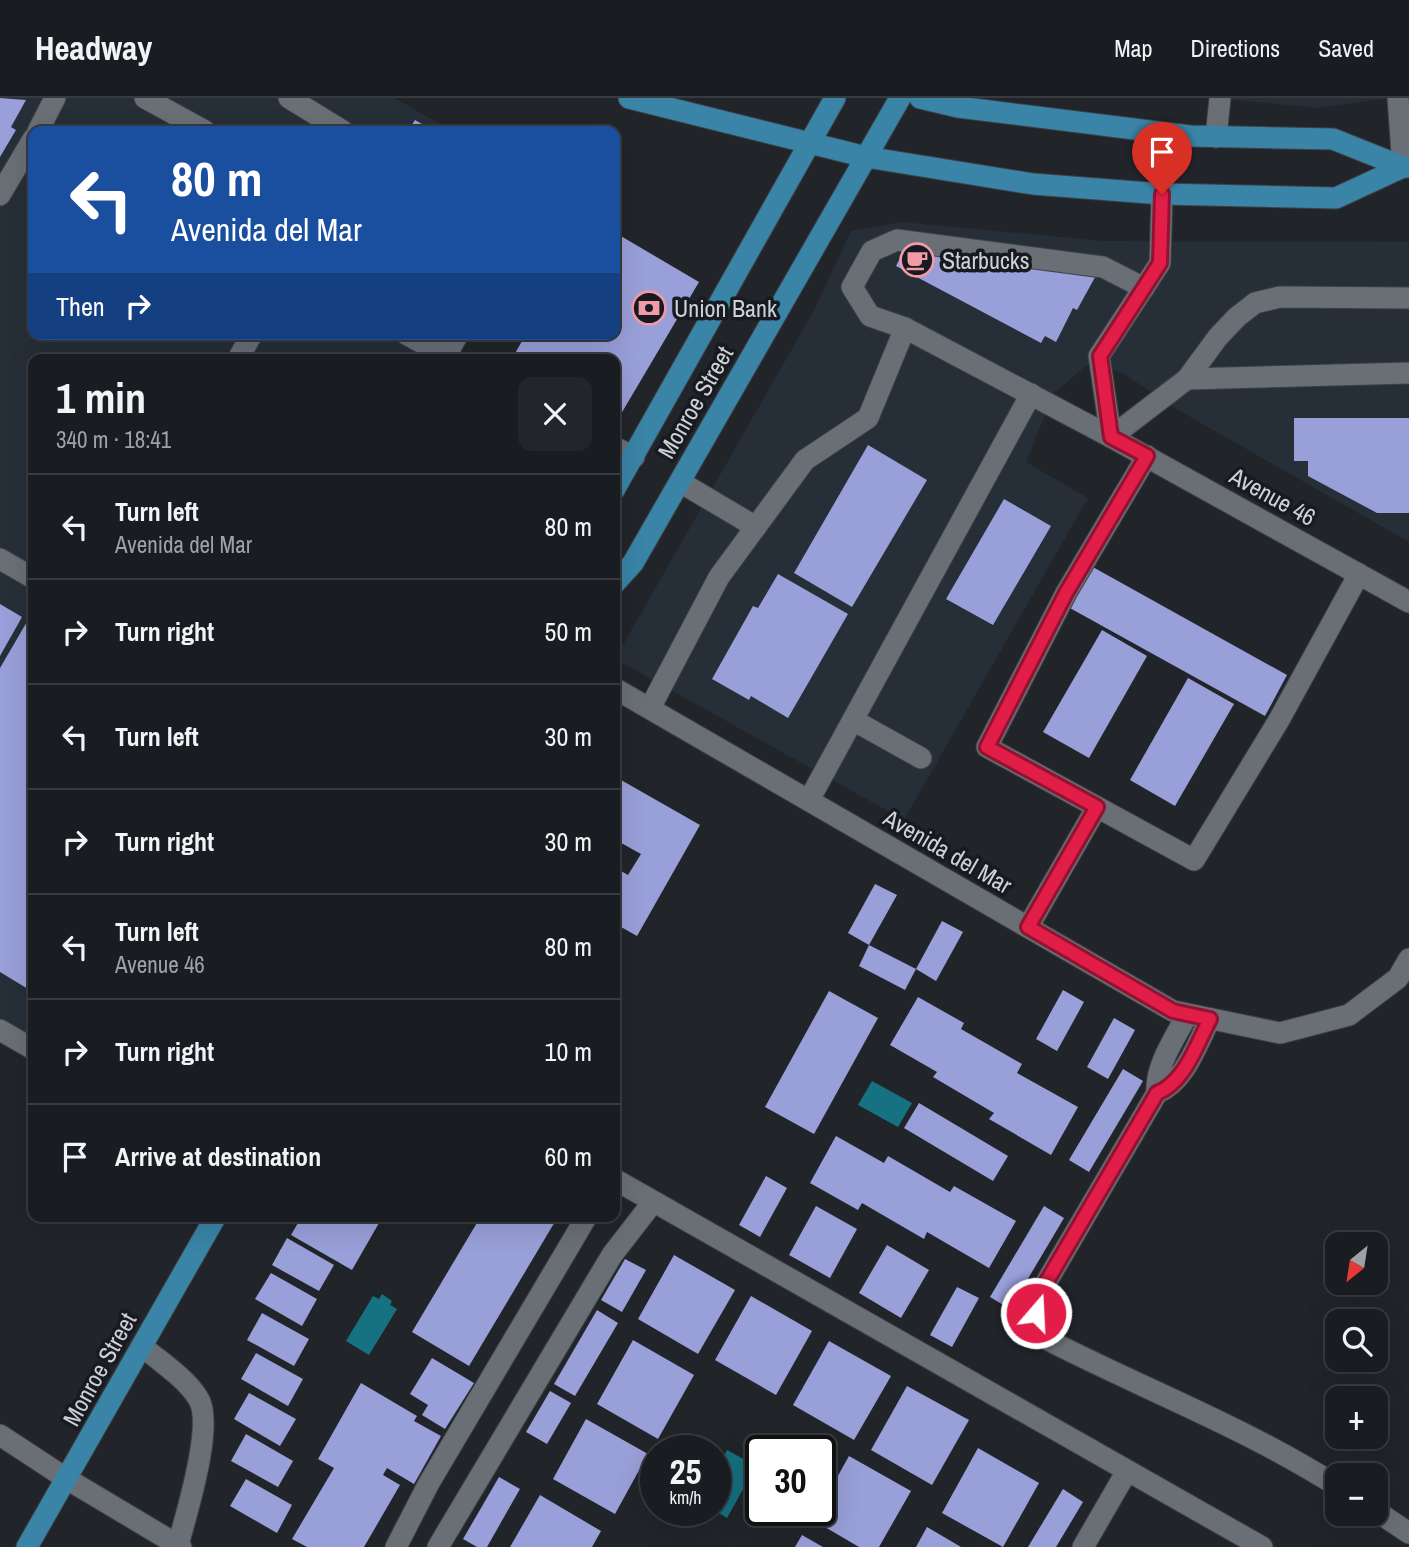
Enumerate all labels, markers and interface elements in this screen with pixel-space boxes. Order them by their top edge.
text: Headway [35,26,152,70]
text: Map [1114,32,1152,64]
text: Directions [1190,32,1280,64]
text: Saved [1318,32,1374,64]
pin [1132,122,1192,194]
icon: arrive [1143,133,1181,171]
text: 80 m [171,145,263,211]
icon: left [56,154,147,245]
text: Avenida del Mar [171,208,362,251]
cafe icon: Starbucks [898,241,936,279]
place label: Starbucks [942,244,1030,276]
icon: right [119,287,157,325]
text: Then [56,289,105,324]
bank icon: Union Bank [630,289,668,327]
place label: Union Bank [674,292,777,324]
street label: Monroe Street [650,340,740,464]
text: 1 min [56,370,146,426]
button: close [518,377,592,451]
text: 340 m · 18:41 [56,424,171,455]
street label: Avenue 46 [1223,459,1322,533]
text: Turn left [115,494,199,529]
icon: left [56,508,94,546]
text: 80 m [545,509,592,544]
text: Avenida del Mar [115,529,252,560]
icon: right [56,613,94,651]
text: Turn right [115,614,214,649]
text: 50 m [545,614,592,649]
icon: left [56,718,94,756]
text: Turn left [115,719,199,754]
text: 30 m [545,719,592,754]
street label: Avenida del Mar [877,801,1018,901]
icon: right [56,823,94,861]
text: Turn right [115,824,214,859]
text: 30 m [545,824,592,859]
text: Turn left [115,914,199,949]
icon: left [56,928,94,966]
text: 80 m [545,929,592,964]
text: Avenue 46 [115,949,205,980]
icon: right [56,1033,94,1071]
text: Turn right [115,1034,214,1069]
text: 10 m [545,1034,592,1069]
icon: arrive [56,1138,94,1176]
text: Arrive at destination [115,1139,321,1174]
text: 60 m [545,1139,592,1174]
north arrow [1325,1232,1388,1295]
map controls [1325,1232,1388,1526]
position arrow [999,1276,1073,1350]
street label: Monroe Street [55,1306,143,1431]
button: search [1325,1309,1388,1372]
button: + [1325,1386,1388,1449]
speed limit sign: 30 [745,1435,836,1526]
text: 25 [670,1448,701,1495]
button: − [1325,1463,1388,1526]
text: km/h [670,1485,702,1510]

